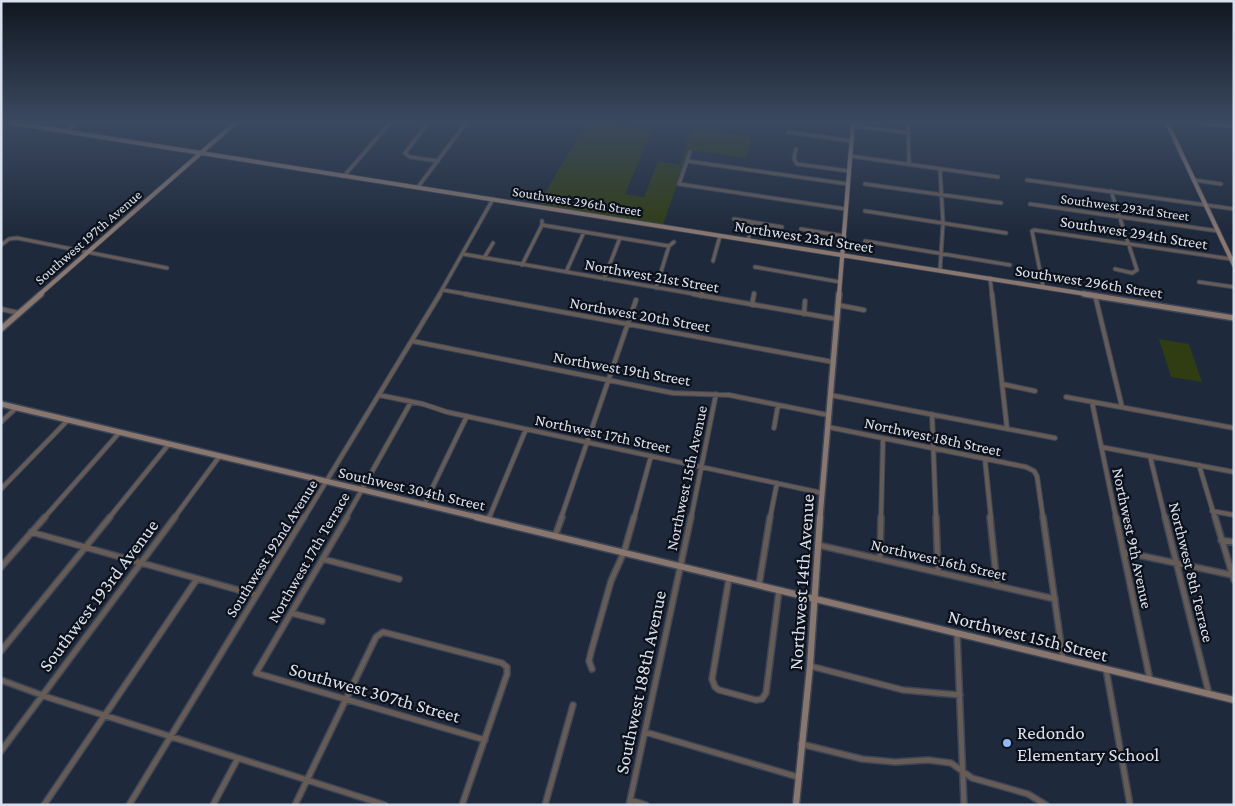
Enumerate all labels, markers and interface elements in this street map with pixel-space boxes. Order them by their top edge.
street label: Southwest 296th Street [511,183,643,219]
street label: Southwest 197th Avenue [31,186,145,288]
street label: Southwest 293rd Street [1060,190,1191,224]
street label: Southwest 294th Street [1059,212,1210,253]
street label: Northwest 23rd Street [733,217,875,256]
street label: Northwest 21st Street [583,255,721,296]
street label: Southwest 296th Street [1014,261,1165,302]
street label: Northwest 20th Street [568,294,712,335]
street label: Northwest 19th Street [552,348,693,389]
street label: Northwest 15th Avenue [663,404,710,552]
street label: Northwest 17th Street [534,411,673,456]
street label: Northwest 18th Street [863,414,1004,459]
street label: Southwest 304th Street [337,463,488,514]
street label: Northwest 9th Avenue [1109,466,1156,610]
street label: Southwest 192nd Avenue [222,476,321,620]
street label: Northwest 17th Terrace [264,489,353,626]
street label: Northwest 14th Avenue [785,493,818,671]
street label: Northwest 8th Terrace [1166,500,1217,644]
street label: Southwest 193rd Avenue [34,515,162,675]
street label: Northwest 16th Street [869,536,1009,584]
street label: Southwest 188th Avenue [611,588,670,776]
street label: Northwest 15th Street [946,605,1111,666]
street label: Southwest 307th Street [287,658,463,727]
place label: Redondo Elementary School [1017,722,1159,765]
marker: Redondo Elementary School [1001,737,1013,749]

